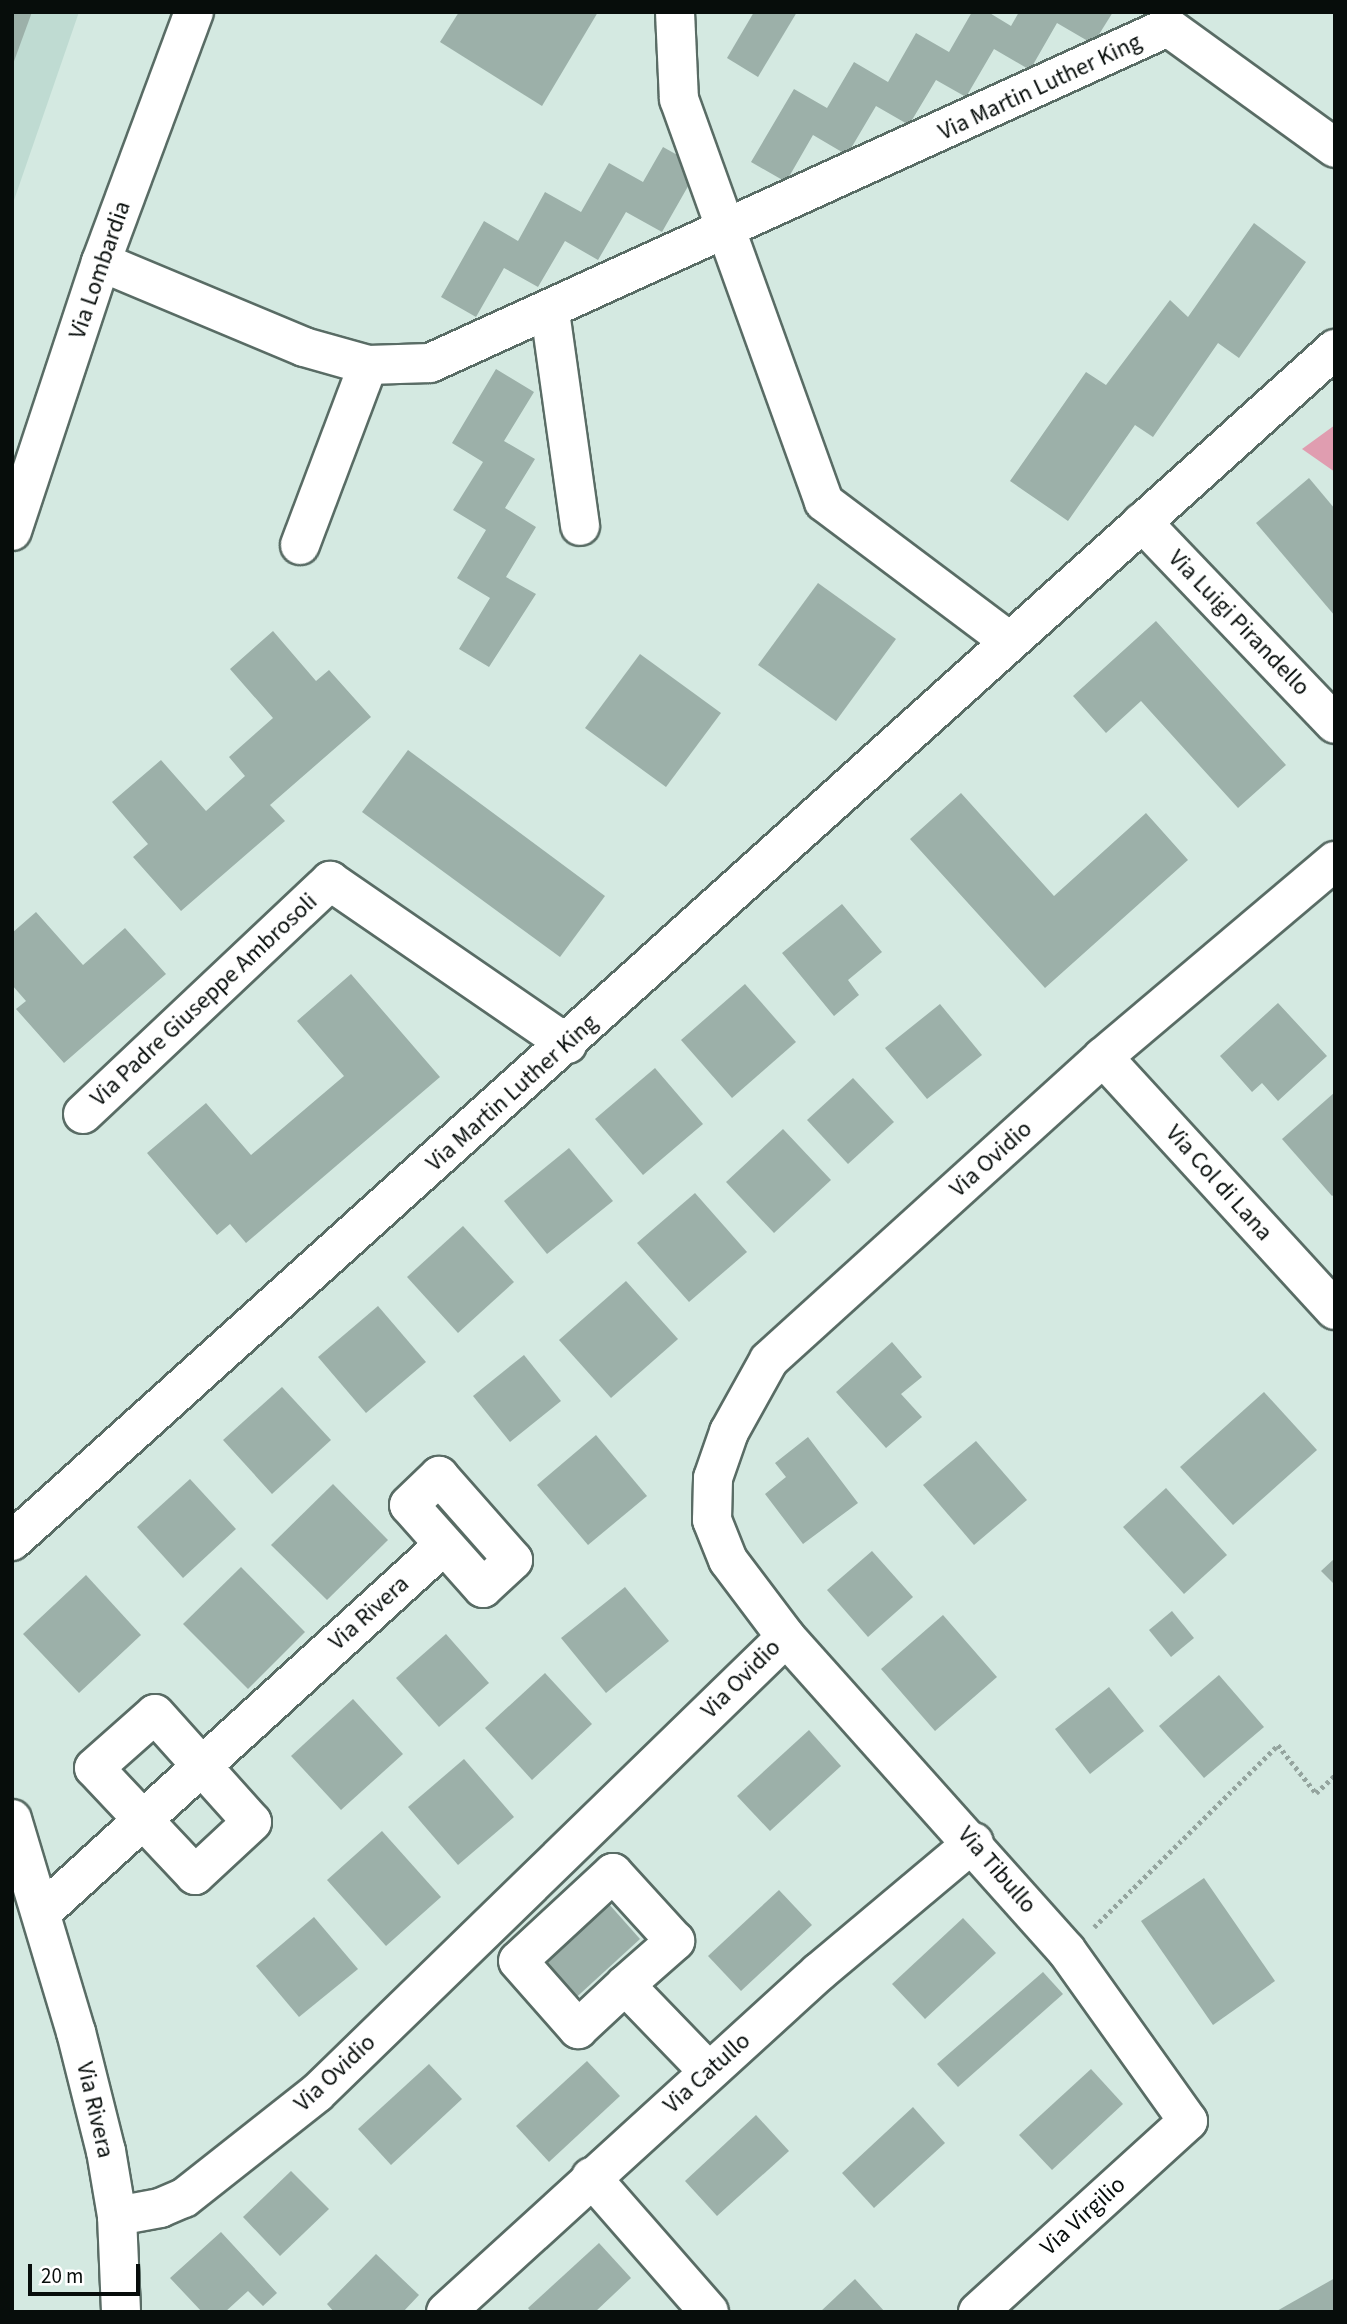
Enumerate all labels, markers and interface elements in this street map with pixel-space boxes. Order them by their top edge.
street label: Via Martin Luther King [934,27,1146,147]
street label: Via Lombardia [63,197,137,343]
street label: Via Luigi Pirandello [1162,544,1316,702]
street label: Via Padre Giuseppe Ambrosoli [85,887,323,1113]
street label: Via Martin Luther King [420,1008,604,1178]
street label: Via Ovidio [944,1115,1038,1203]
street label: Via Col di Lana [1160,1119,1278,1247]
street label: Via Rivera [323,1570,415,1656]
street label: Via Ovidio [695,1633,787,1725]
street label: Via Tibullo [952,1821,1042,1919]
street label: Via Catullo [658,2026,756,2120]
street label: Via Ovidio [288,2028,382,2118]
street label: Via Rivera [70,2059,120,2161]
street label: Via Virgilio [1035,2170,1131,2262]
scale bar [32,2250,144,2294]
text: 20 m [41,2261,83,2291]

